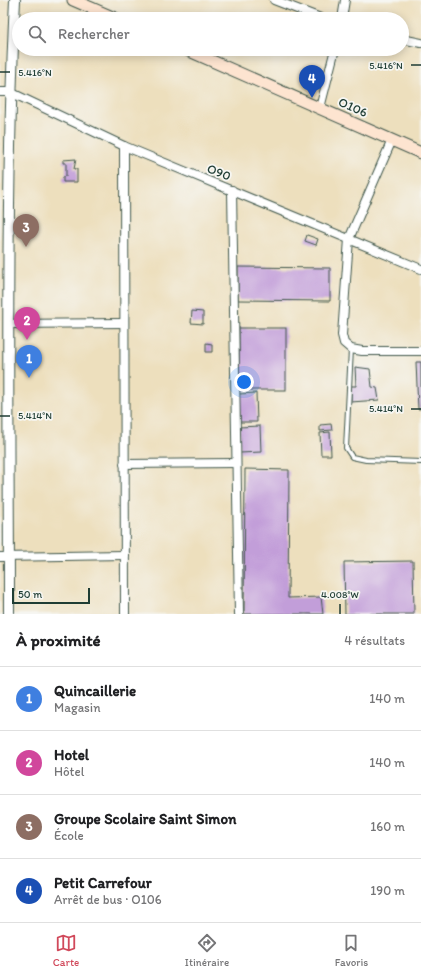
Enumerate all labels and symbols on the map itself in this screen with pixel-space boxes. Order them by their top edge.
text: 5.416°N [369,59,403,72]
pin: 4 [299,65,325,98]
text: 5.416°N [18,66,52,79]
street label: O106 [336,94,370,120]
street label: O90 [205,161,233,183]
pin: 3 [13,214,39,247]
pin: 2 [14,307,40,340]
pin: 1 [16,345,42,378]
your location [234,372,254,392]
text: 5.414°N [369,402,403,415]
text: 5.414°N [18,409,52,422]
scale bar [12,586,90,605]
text: 4.008°W [321,588,359,601]

